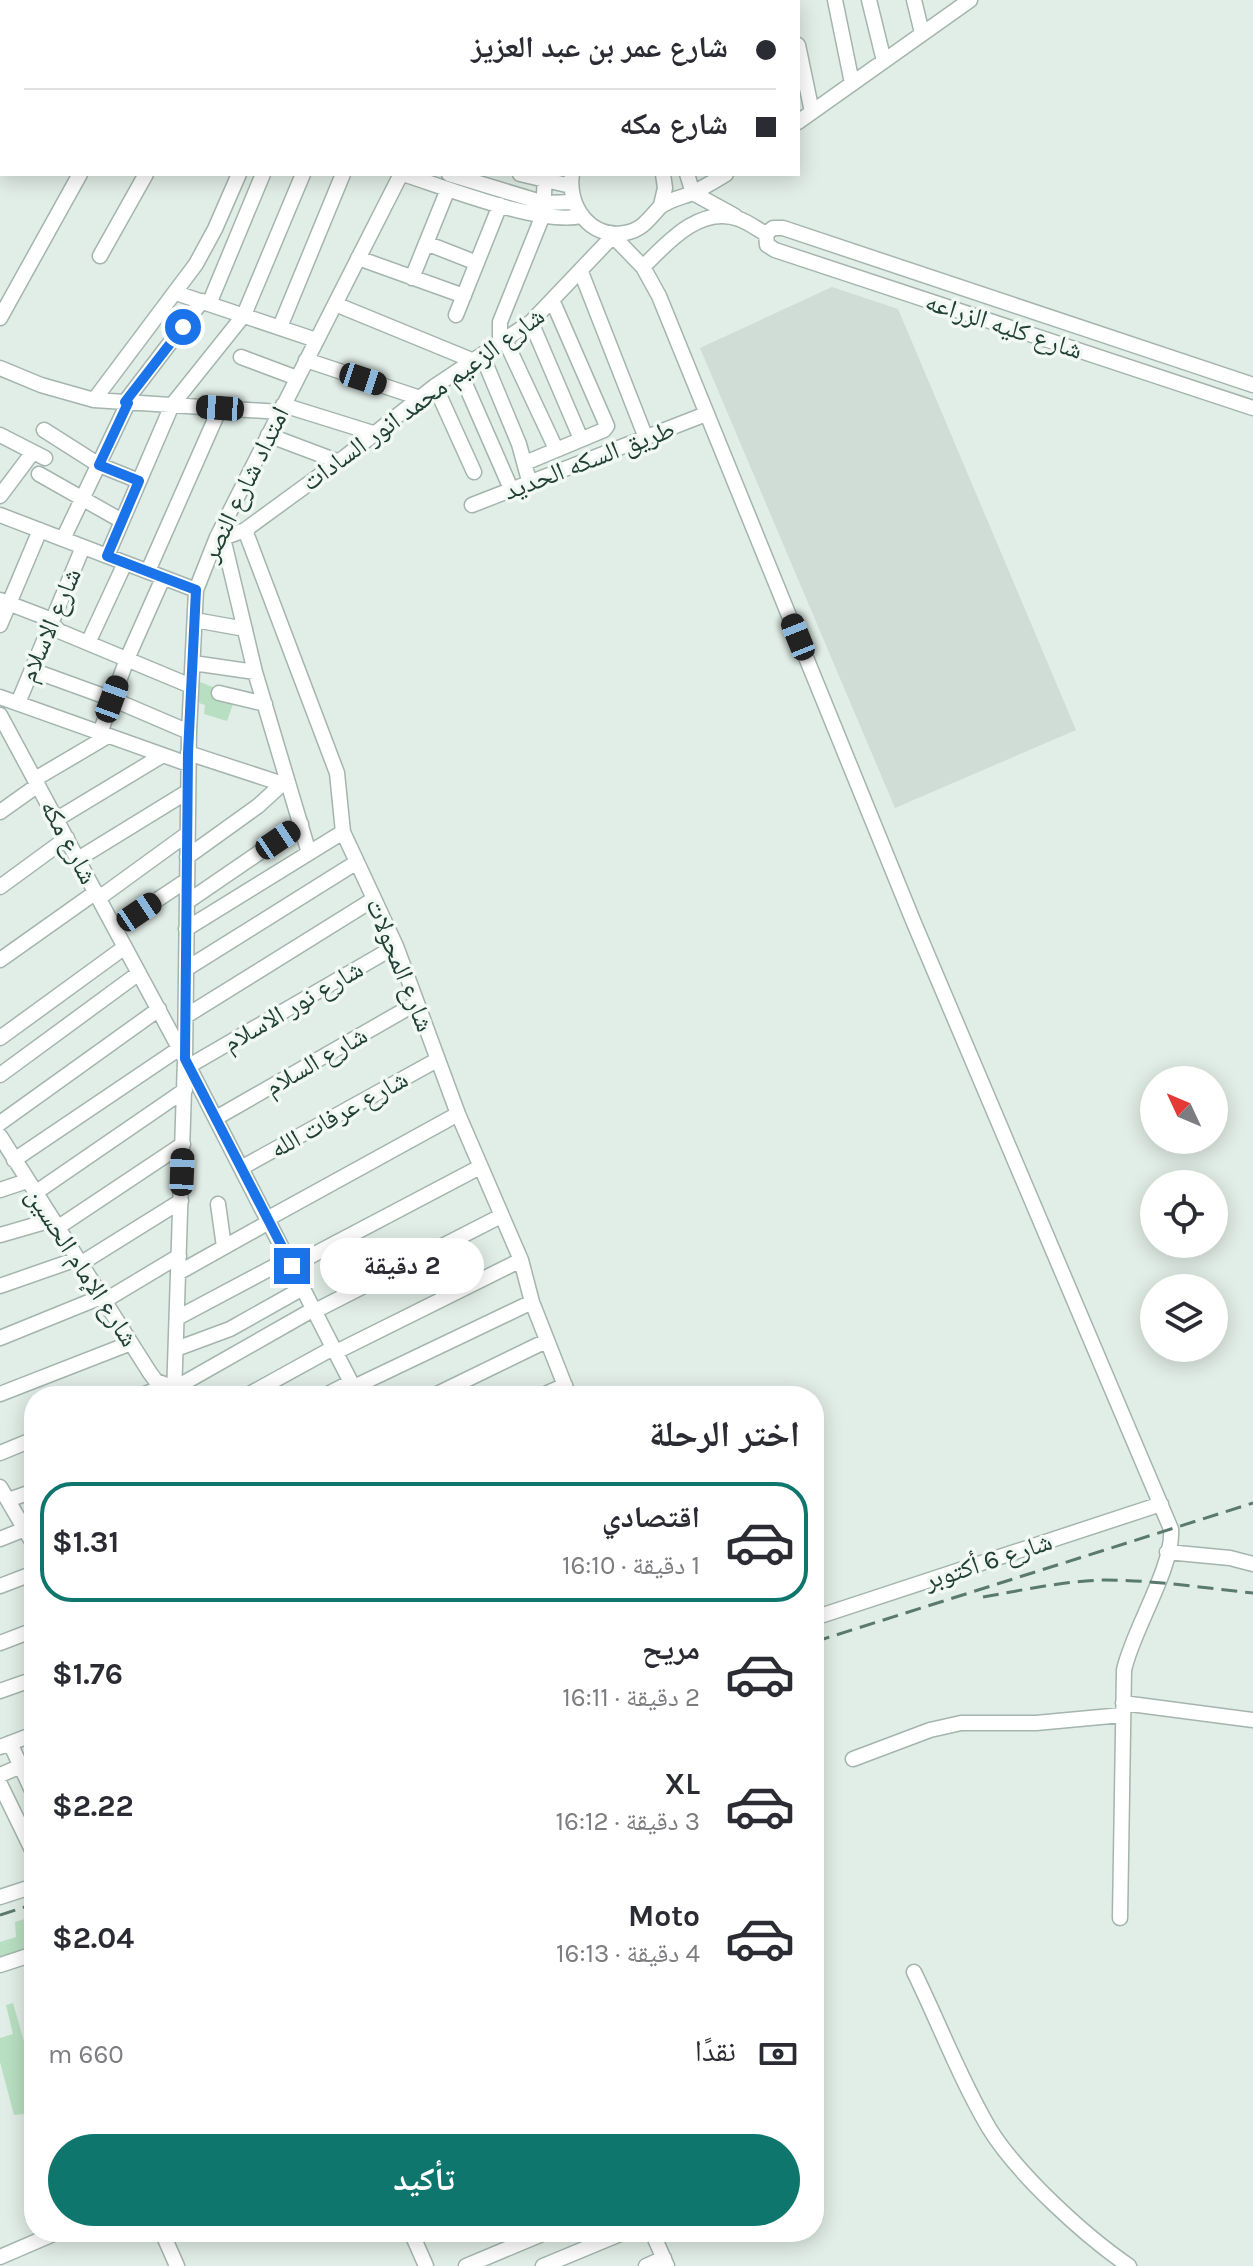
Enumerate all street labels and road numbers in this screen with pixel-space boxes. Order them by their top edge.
street label: شارع كليه الزراعه [922,286,1086,366]
street label: شارع الزعيم محمد انور السادات [295,300,551,498]
street label: امتداد شارع النصر [194,401,296,567]
street label: طريق السكه الحديد [499,413,679,507]
street label: شارع الاسلام [12,563,90,688]
street label: شارع مكه [34,794,104,890]
street label: شارع المحولات [359,894,441,1036]
street label: شارع نور الاسلام [217,953,370,1060]
street label: شارع السلام [259,1019,374,1104]
street label: شارع عرفات الله [265,1063,413,1165]
street label: شارع الإمام الحسين [17,1182,145,1353]
street label: شارع 6 أكتوبر [919,1525,1056,1597]

